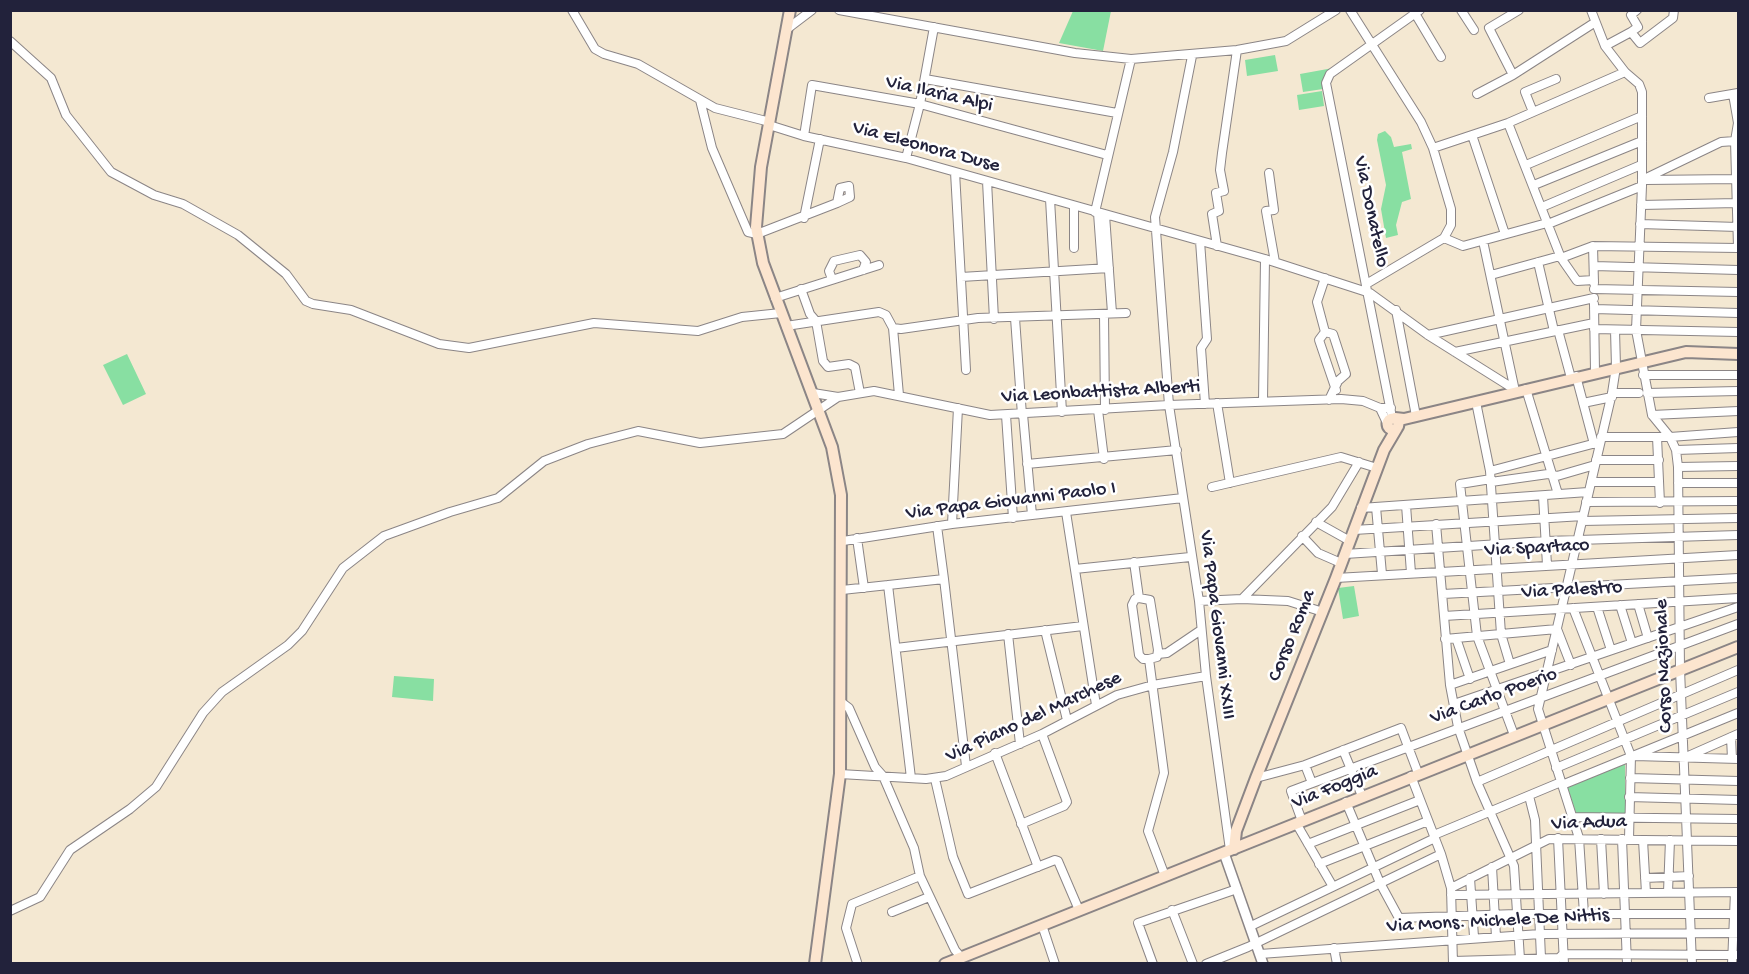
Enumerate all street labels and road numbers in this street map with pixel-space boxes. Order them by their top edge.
street label: Via Ilaria Alpi [883,71,995,119]
street label: Via Eleonora Duse [850,117,1002,179]
street label: Via Donatello [1347,154,1393,270]
street label: Via Leonbattista Alberti [1001,376,1201,410]
street label: Via Papa Giovanni Paolo I [905,477,1117,527]
street label: Via Papa Giovanni XXIII [1193,529,1239,721]
street label: Via Spartaco [1484,534,1590,564]
street label: Via Palestro [1521,576,1623,606]
street label: Corso Roma [1264,587,1322,685]
street label: Corso Nazionale [1651,599,1679,733]
street label: Via Carlo Poerio [1427,663,1561,731]
street label: Via Piano del Marchese [942,667,1126,769]
street label: Via Foggia [1289,760,1381,816]
street label: Via Adua [1551,811,1627,837]
street label: Via Mons. Michele De Nittis [1386,904,1610,940]

